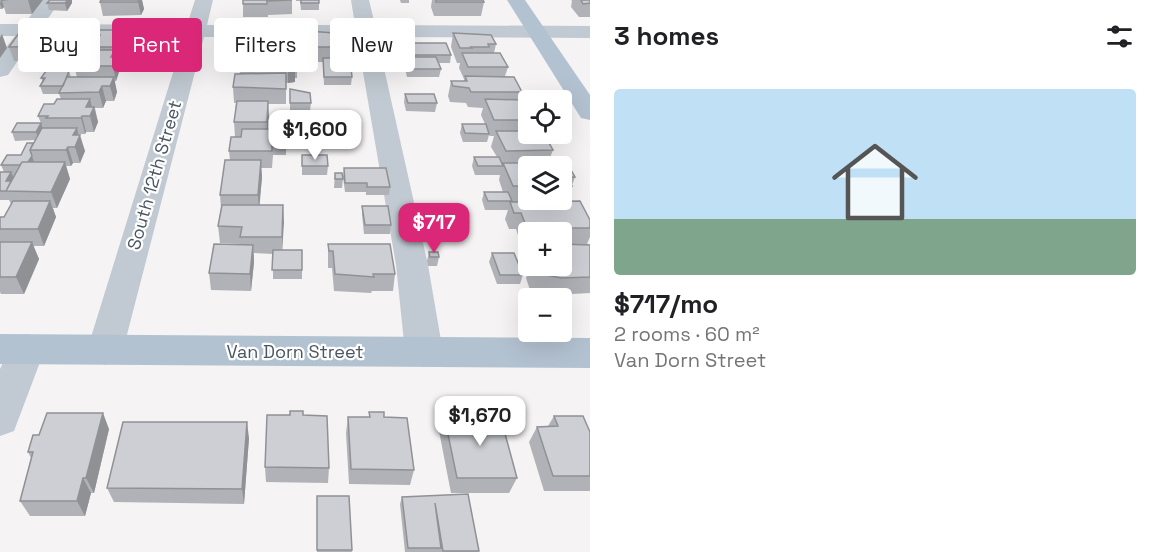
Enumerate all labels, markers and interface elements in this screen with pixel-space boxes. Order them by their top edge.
chip: Buy [18,18,100,72]
chip: Rent [112,18,202,72]
chip: Filters [214,18,318,72]
chip: New [330,18,415,72]
text: 3 homes [614,19,719,53]
icon: filters [1103,20,1136,53]
map controls [518,90,572,342]
button: locate [518,90,572,144]
street label: South 12th Street [122,98,186,252]
pin: $1,600 [266,110,364,161]
text: $1,600 [282,116,348,142]
icon: home [821,128,929,236]
button: layers [518,156,572,210]
pin: $717 [398,203,470,254]
text: $717 [412,209,456,235]
button: + [518,222,572,276]
text: $717/mo [614,287,718,321]
button: − [518,288,572,342]
text: 2 rooms · 60 m² [614,321,760,347]
street label: Van Dorn Street [226,340,364,363]
text: Van Dorn Street [614,347,766,373]
pin: $1,670 [431,396,529,447]
text: $1,670 [449,402,511,428]

